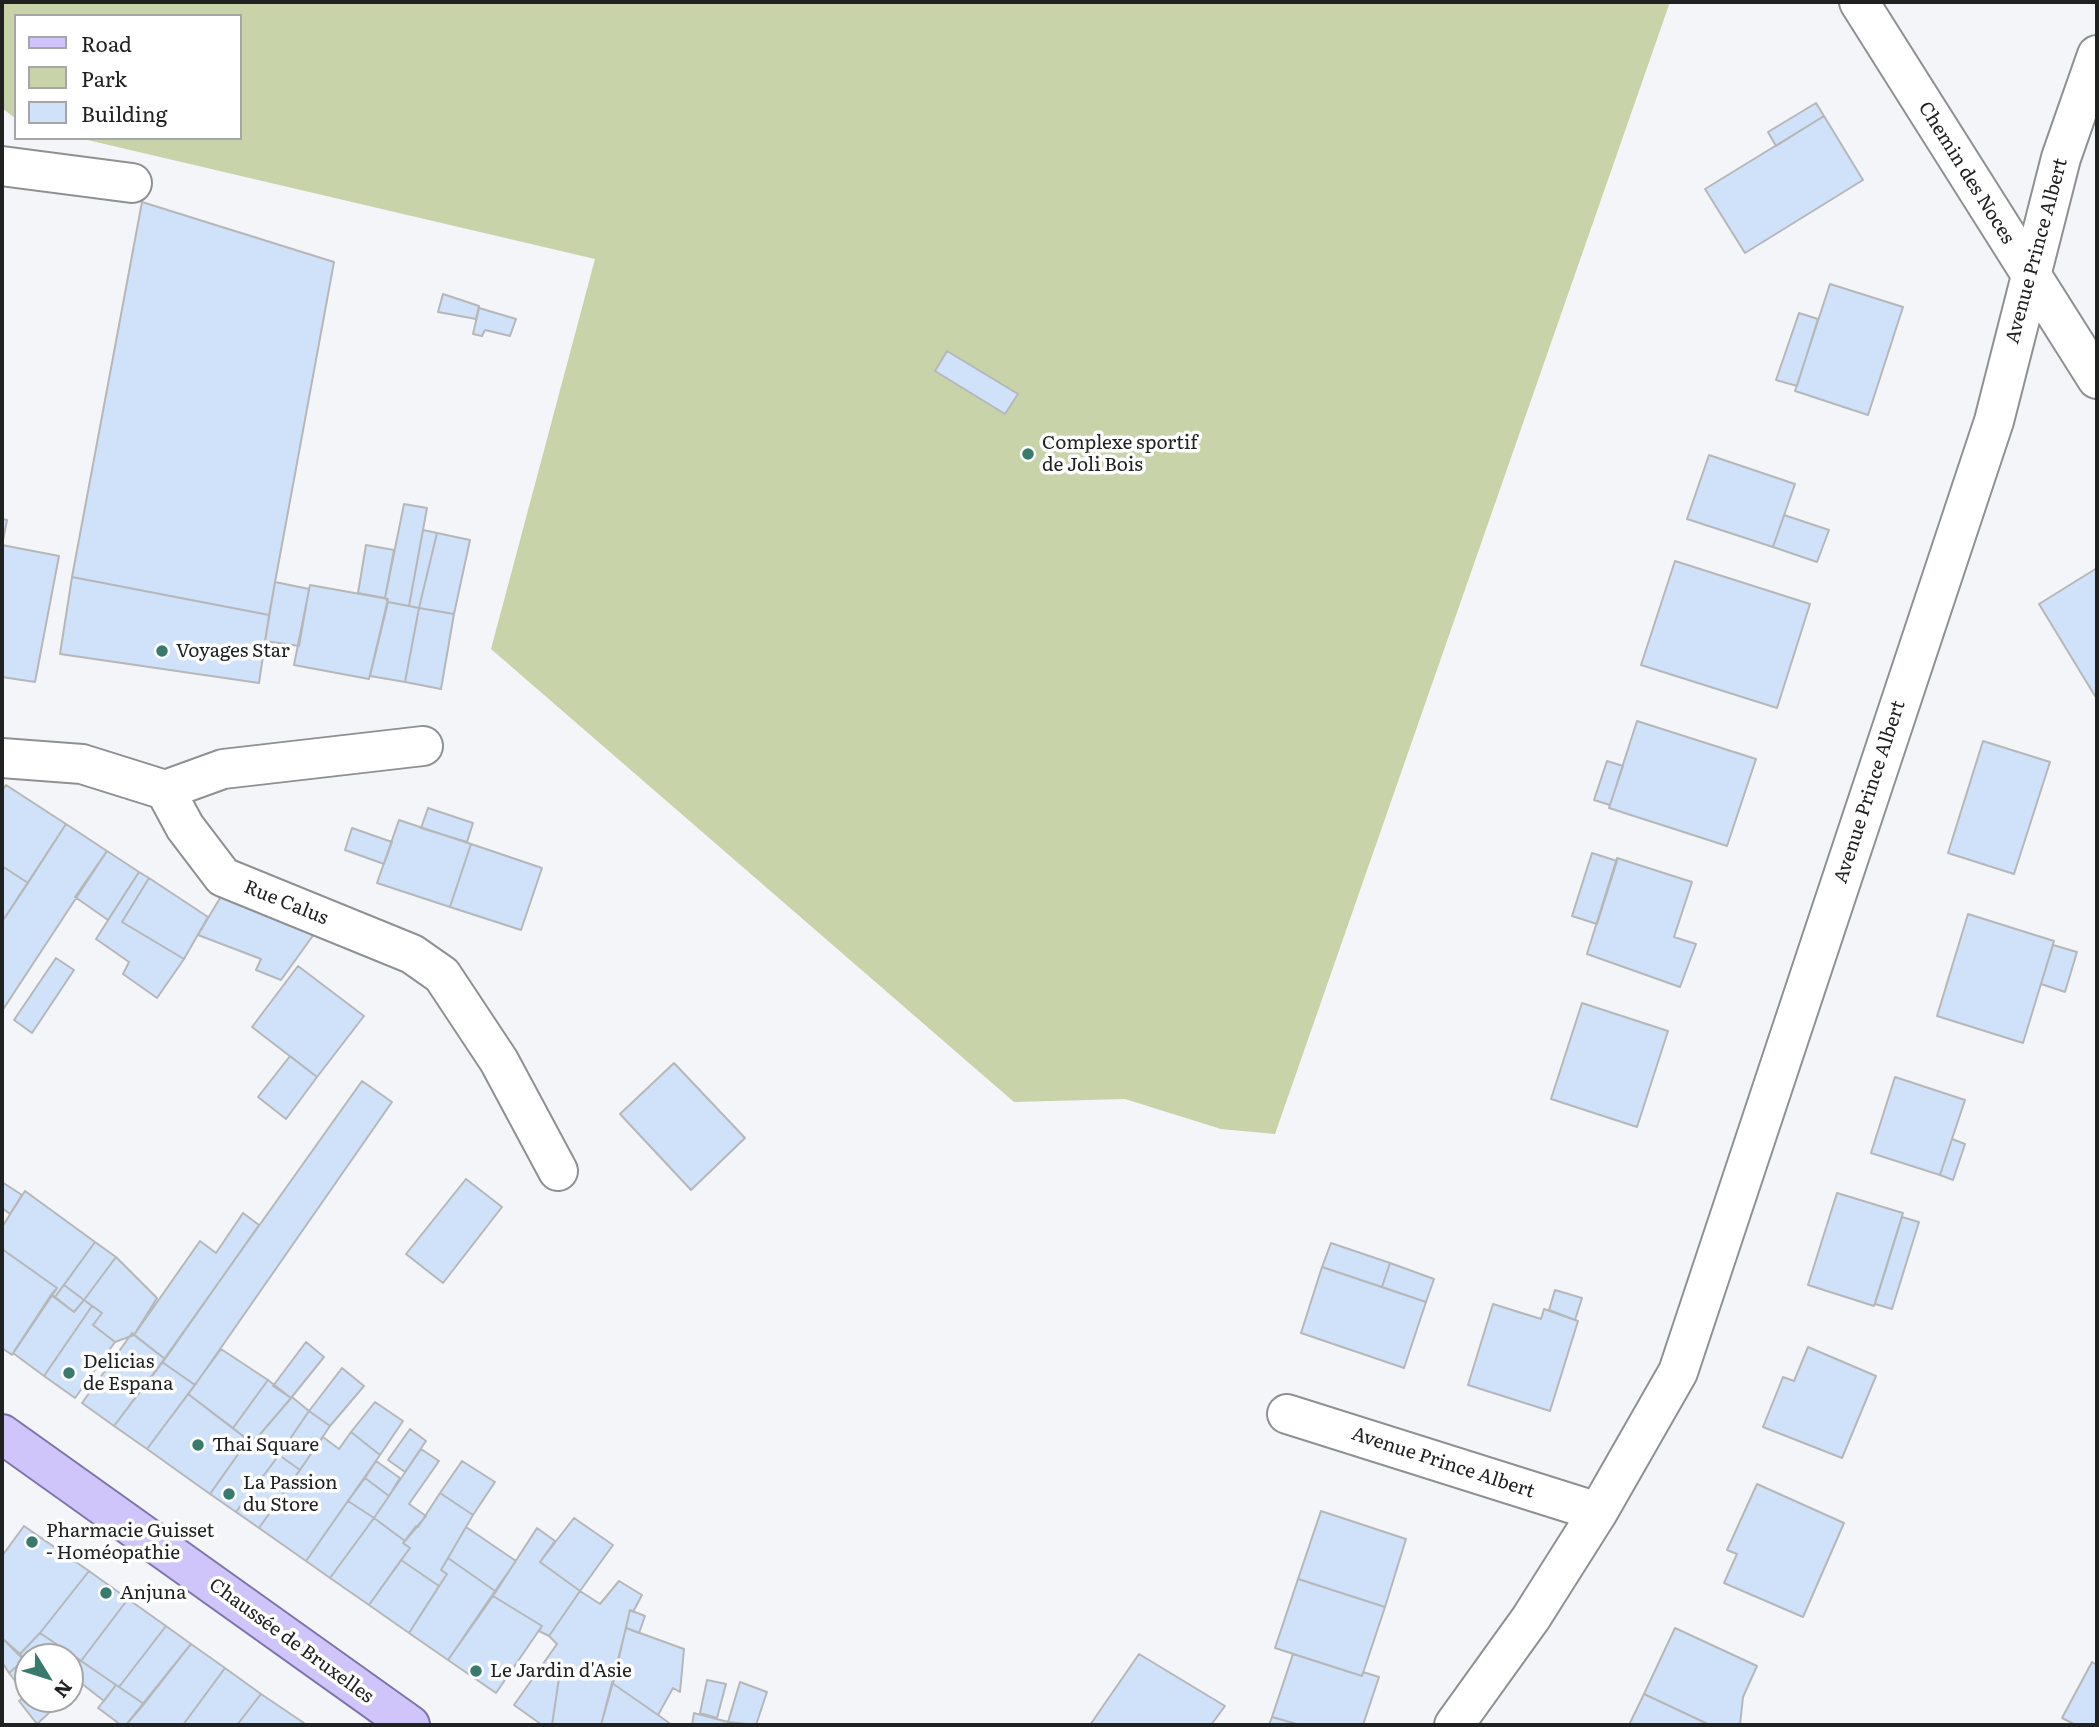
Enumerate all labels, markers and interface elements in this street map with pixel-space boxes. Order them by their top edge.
legend [14,14,242,140]
text: Road [81,27,132,58]
text: Park [81,62,127,93]
text: Building [81,97,167,128]
street label: Chemin des Noces [1913,98,2019,248]
street label: Avenue Prince Albert [2001,156,2073,346]
place label: Complexe sportif de Joli Bois [1042,432,1198,476]
marker: Complexe sportif de Joli Bois [1020,446,1036,462]
place label: Voyages Star [176,640,290,662]
marker: Voyages Star [154,643,170,659]
street label: Avenue Prince Albert [1830,698,1910,886]
street label: Rue Calus [241,876,331,930]
place label: Delicias de Espana [83,1351,173,1395]
marker: Delicias de Espana [61,1365,77,1381]
street label: Avenue Prince Albert [1349,1423,1537,1503]
place label: Thai Square [212,1434,319,1456]
marker: Thai Square [190,1437,206,1453]
place label: La Passion du Store [243,1472,338,1516]
marker: La Passion du Store [221,1486,237,1502]
place label: Pharmacie Guisset - Homéopathie [46,1520,214,1564]
marker: Pharmacie Guisset - Homéopathie [24,1534,40,1550]
street label: Chaussée de Bruxelles [204,1574,378,1708]
place label: Anjuna [120,1582,186,1604]
marker: Anjuna [98,1585,114,1601]
north arrow [14,1643,84,1713]
place label: Le Jardin d'Asie [490,1660,632,1682]
marker: Le Jardin d'Asie [468,1663,484,1679]
text: N [48,1675,80,1705]

